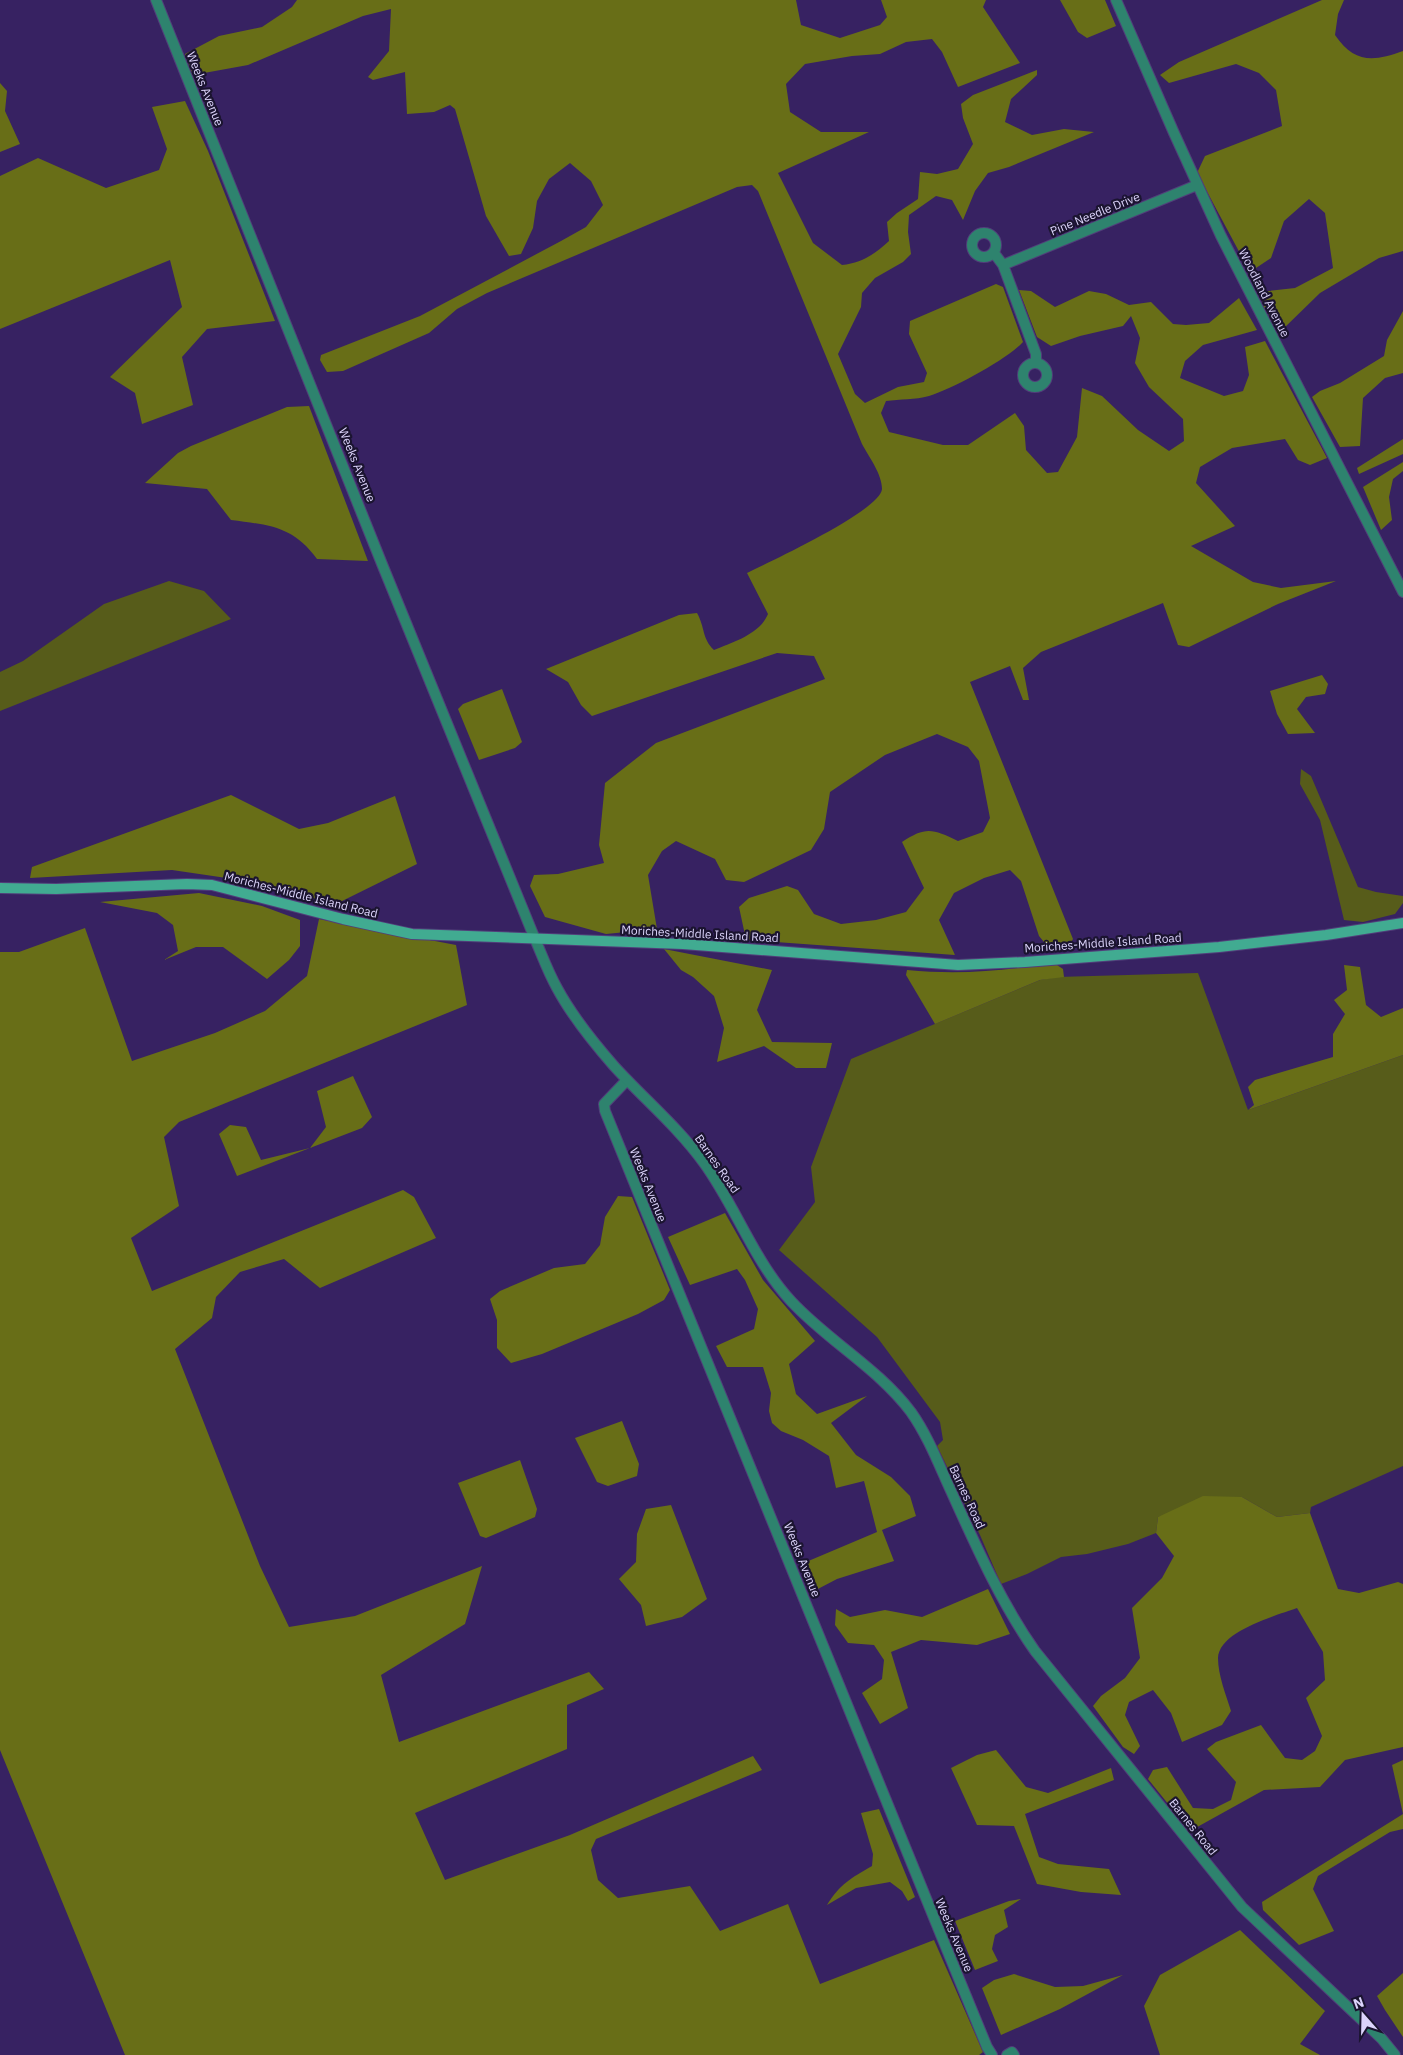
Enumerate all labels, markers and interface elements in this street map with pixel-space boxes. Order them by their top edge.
street label: Weeks Avenue [184,50,227,128]
street label: Pine Needle Drive [1048,189,1142,238]
street label: Woodland Avenue [1236,246,1293,340]
street label: Weeks Avenue [336,426,379,504]
street label: Moriches-Middle Island Road [223,868,379,921]
street label: Moriches-Middle Island Road [621,922,779,945]
street label: Moriches-Middle Island Road [1024,930,1182,955]
street label: Barnes Road [692,1131,743,1196]
street label: Weeks Avenue [627,1146,670,1224]
street label: Barnes Road [946,1463,989,1531]
street label: Weeks Avenue [781,1521,824,1599]
street label: Barnes Road [1166,1795,1221,1858]
street label: Weeks Avenue [932,1896,977,1974]
north arrow [1338,1990,1388,2040]
text: N [1351,1993,1366,2013]

